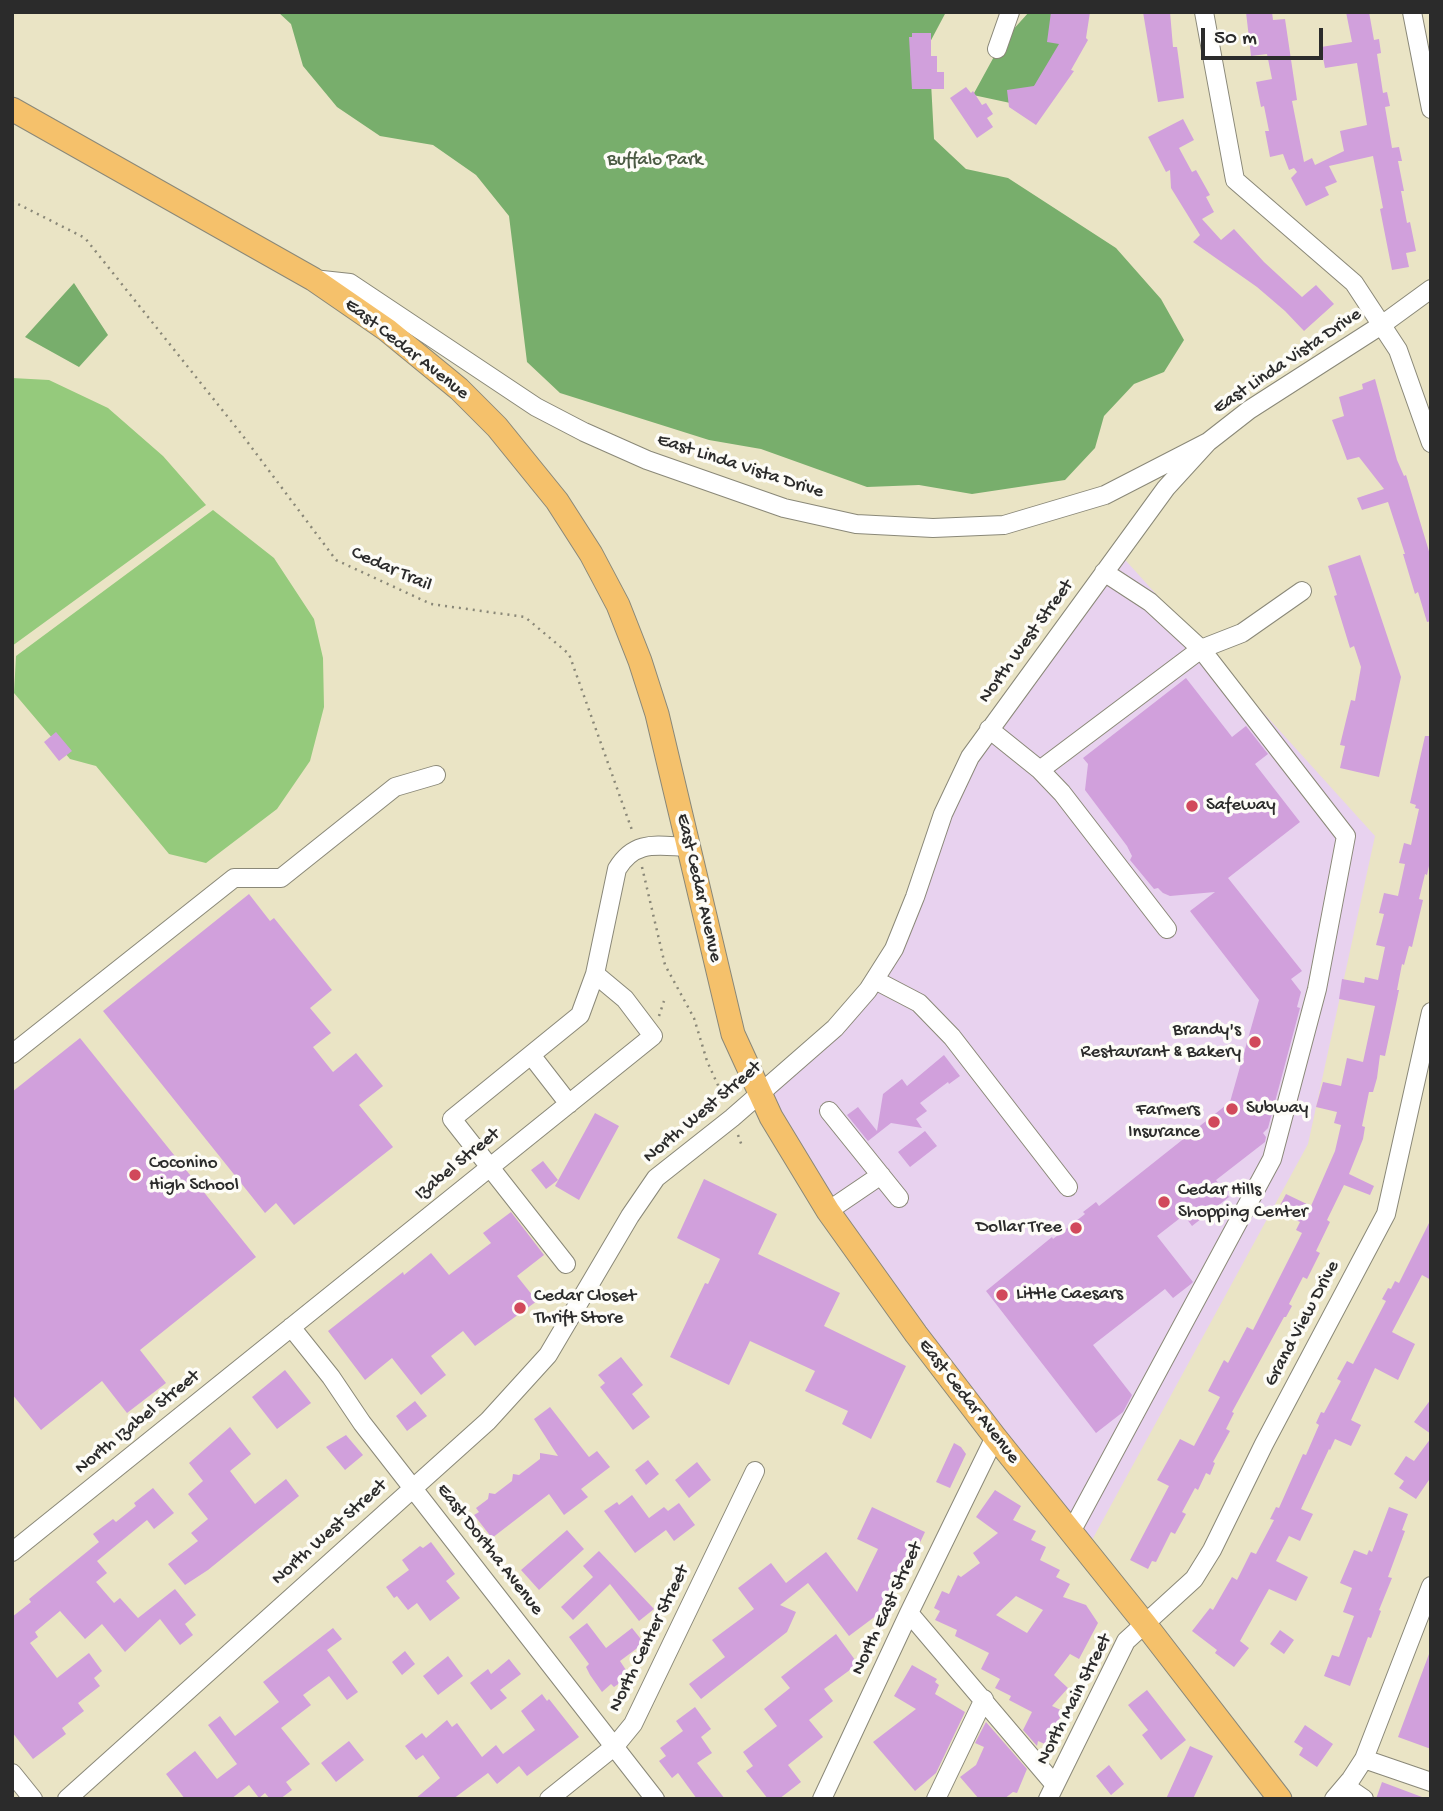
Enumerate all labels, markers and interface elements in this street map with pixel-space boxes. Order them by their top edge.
scale bar [1205,14,1328,58]
text: 50 m [1214,27,1257,52]
park label: Buffalo Park [607,150,703,172]
street label: East Cedar Avenue [339,294,473,406]
street label: East Linda Vista Drive [1210,304,1366,420]
street label: East Linda Vista Drive [654,429,826,505]
street label: Cedar Trail [347,542,435,598]
street label: North West Street [974,576,1080,708]
place label: Safeway [1206,795,1276,817]
marker: Safeway [1184,798,1200,814]
street label: East Cedar Avenue [670,811,726,965]
place label: Brandy's Restaurant & Bakery [1081,1020,1241,1064]
marker: Brandy's Restaurant & Bakery [1247,1034,1263,1050]
street label: North West Street [639,1057,767,1169]
place label: Subway [1246,1098,1308,1120]
place label: Farmers Insurance [1128,1100,1200,1144]
marker: Subway [1224,1101,1240,1117]
marker: Farmers Insurance [1206,1114,1222,1130]
street label: Izabel Street [411,1124,505,1206]
place label: Coconino High School [149,1153,239,1197]
marker: Coconino High School [127,1167,143,1183]
place label: Cedar Hills Shopping Center [1178,1180,1307,1224]
marker: Cedar Hills Shopping Center [1156,1194,1172,1210]
place label: Dollar Tree [976,1217,1062,1239]
marker: Dollar Tree [1068,1220,1084,1236]
street label: Grand View Drive [1260,1257,1346,1391]
place label: Little Caesars [1016,1284,1123,1306]
place label: Cedar Closet Thrift Store [534,1286,636,1330]
marker: Little Caesars [994,1287,1010,1303]
marker: Cedar Closet Thrift Store [512,1300,528,1316]
street label: East Cedar Avenue [912,1335,1024,1469]
street label: North Izabel Street [71,1366,205,1480]
street label: North West Street [268,1475,392,1591]
street label: East Dortha Avenue [431,1480,547,1620]
street label: North East Street [847,1539,929,1679]
street label: North Center Street [605,1562,695,1716]
street label: North Main Street [1032,1631,1118,1769]

